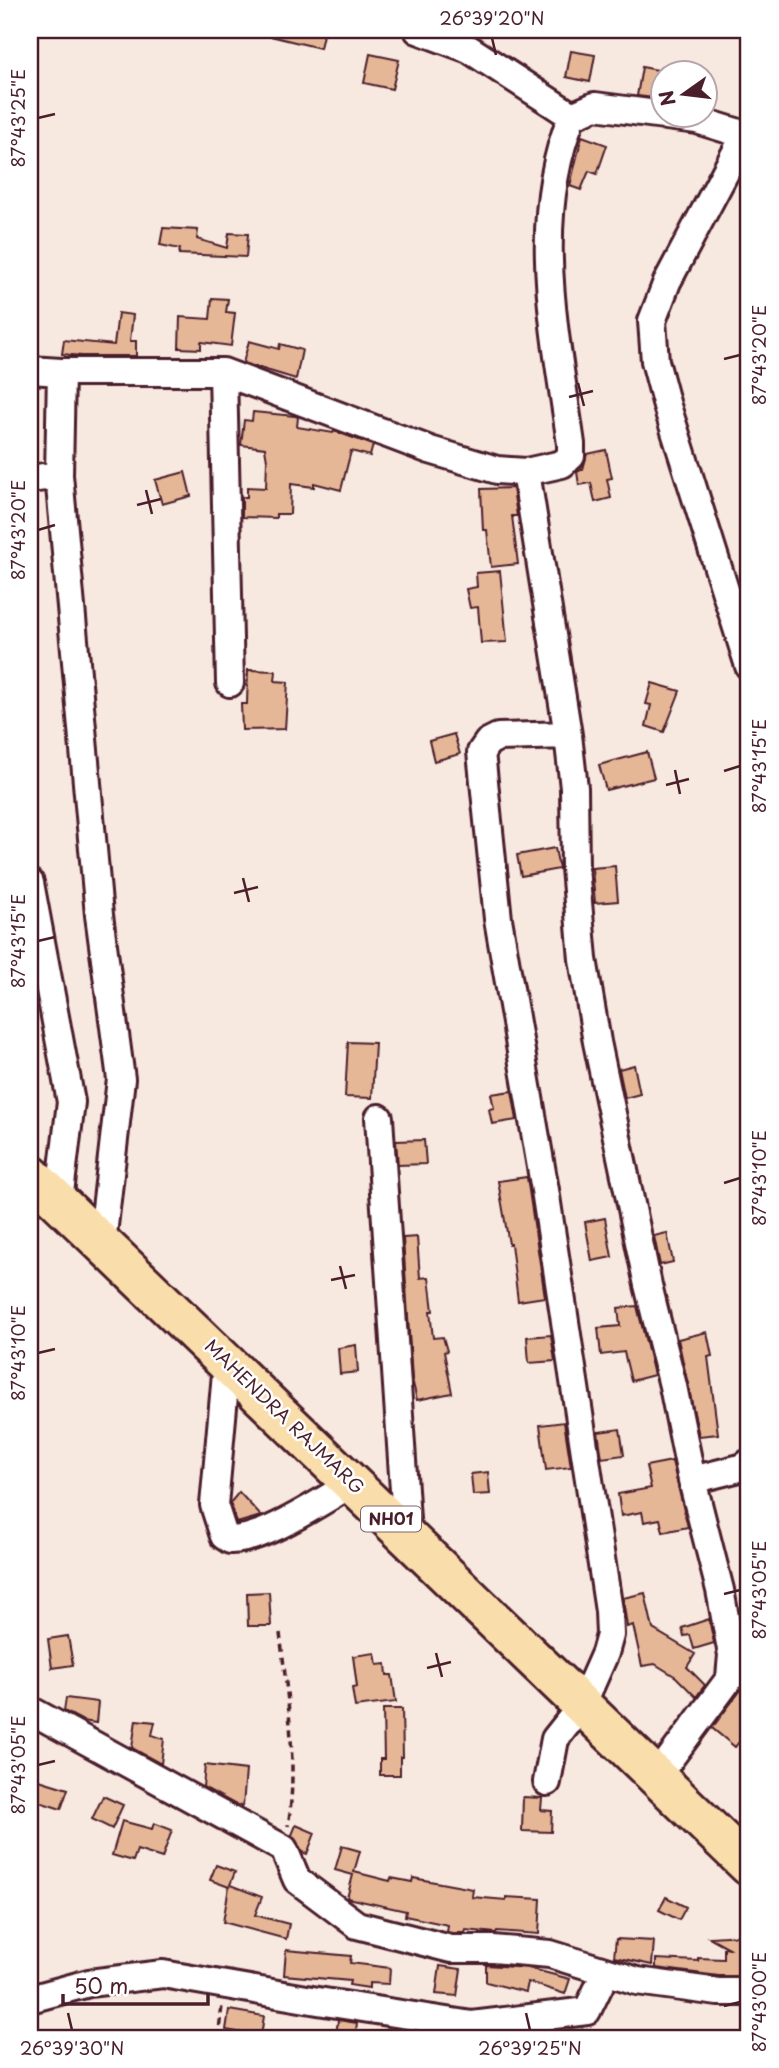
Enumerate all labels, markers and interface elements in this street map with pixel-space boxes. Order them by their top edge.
text: 26°39'20"N [439,4,545,31]
north arrow [650,60,720,130]
text: 87°43'25"E [4,69,31,167]
text: N [651,88,682,109]
text: 87°43'20"E [745,305,772,405]
text: 87°43'20"E [4,480,31,580]
text: 87°43'15"E [745,719,772,813]
text: 87°43'15"E [4,894,31,988]
text: 87°43'10"E [745,1130,772,1226]
text: 87°43'10"E [4,1305,31,1401]
street label: MAHENDRA RAJMARG [199,1332,371,1499]
road number: NH01 [361,1506,421,1532]
text: 87°43'05"E [745,1540,772,1640]
text: 87°43'05"E [4,1715,31,1815]
text: 87°43'00"E [745,1952,772,2052]
scale bar [63,1963,208,2007]
text: 50 m [74,1969,128,2001]
text: 26°39'30"N [20,2034,124,2061]
text: 26°39'25"N [478,2034,582,2061]

